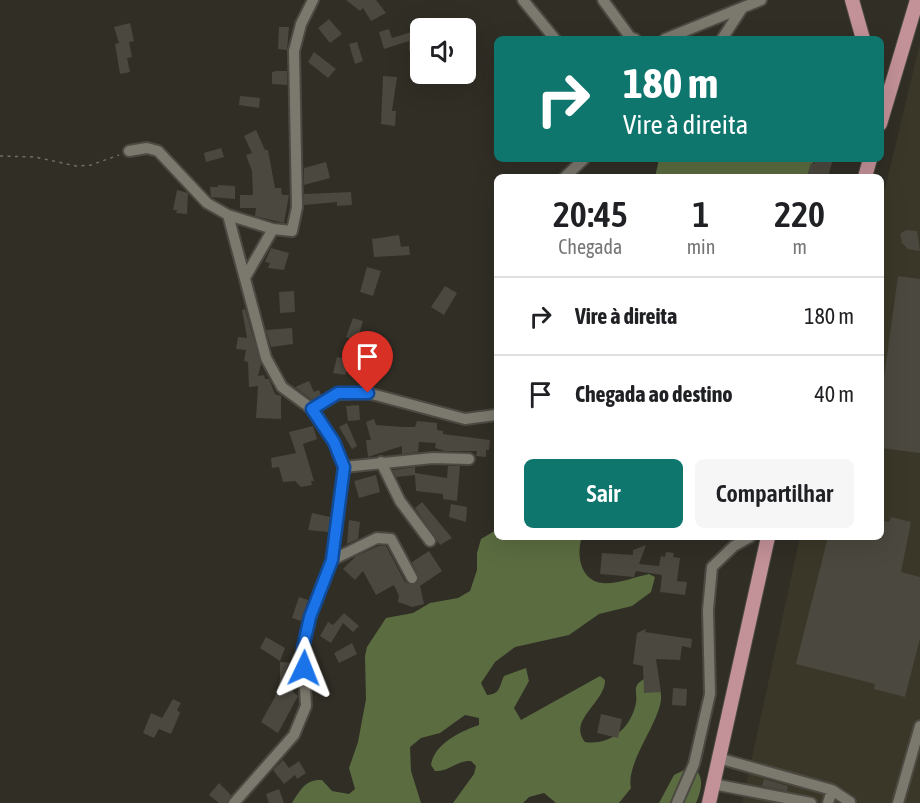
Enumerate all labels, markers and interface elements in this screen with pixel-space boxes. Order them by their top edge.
map controls [410,18,476,84]
button: sound [410,18,476,84]
text: 180 m [623,59,718,107]
icon: right [524,60,602,138]
text: Vire à direita [623,109,748,140]
text: 20:45 [553,193,628,235]
text: 1 [693,193,709,235]
text: 220 [774,193,825,235]
text: Chegada [558,235,622,258]
text: min [687,235,715,258]
text: m [792,235,807,258]
icon: right [524,300,557,333]
text: Vire à direita [575,303,677,329]
text: 180 m [804,303,854,329]
pin [342,331,393,393]
icon: arrive [351,340,384,373]
icon: arrive [524,378,557,411]
text: Chegada ao destino [575,381,733,407]
text: 40 m [814,381,854,407]
button: Sair [524,459,683,528]
button: Compartilhar [695,459,854,528]
position arrow [272,636,336,700]

